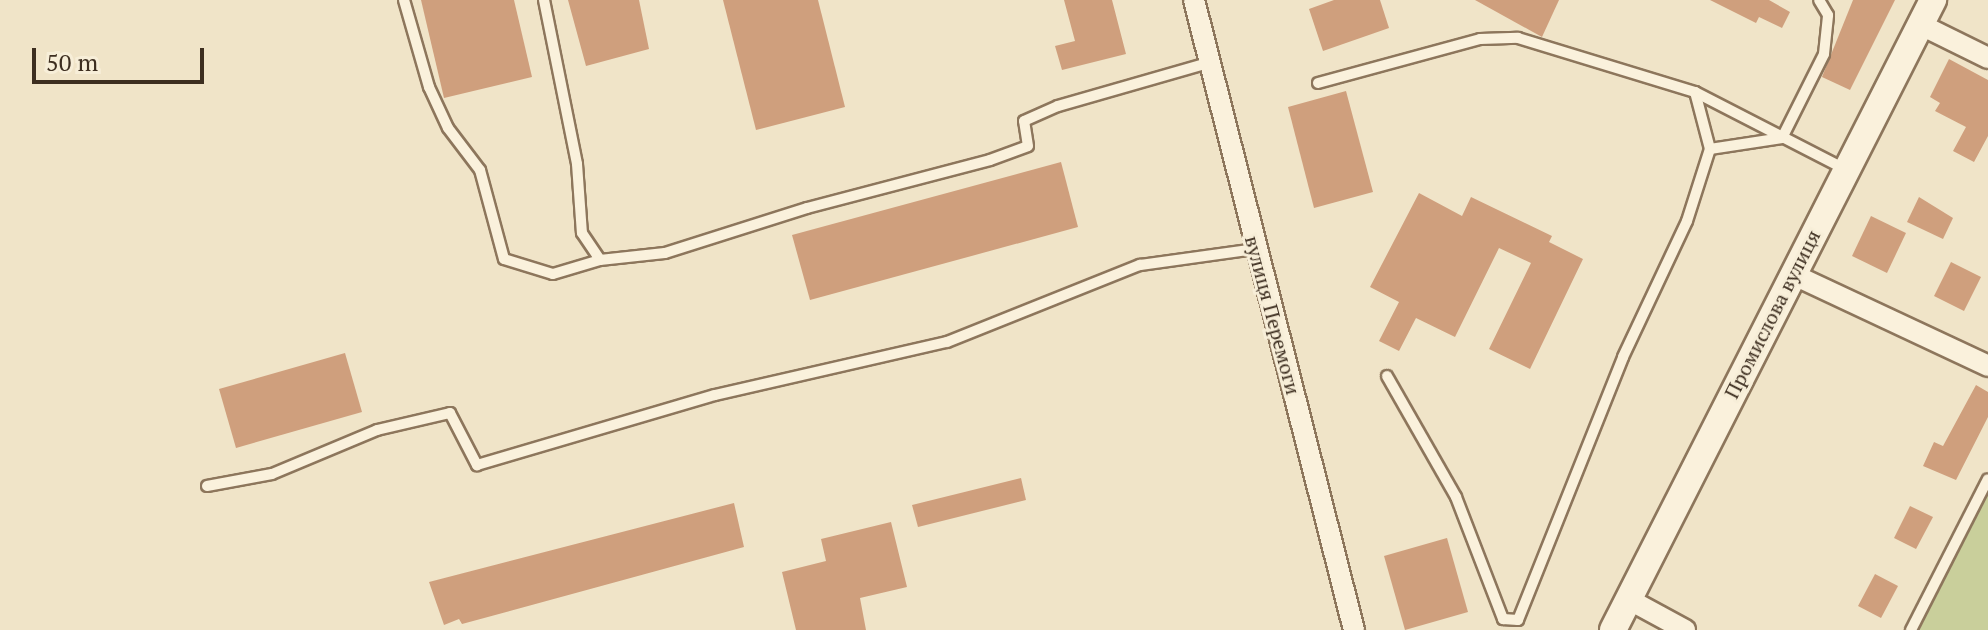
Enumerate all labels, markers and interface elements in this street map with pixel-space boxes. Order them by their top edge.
scale bar [36,32,208,82]
text: 50 m [46,46,98,78]
street label: Промислова вулиця [1719,226,1825,402]
street label: вулиця Перемоги [1240,233,1306,397]

